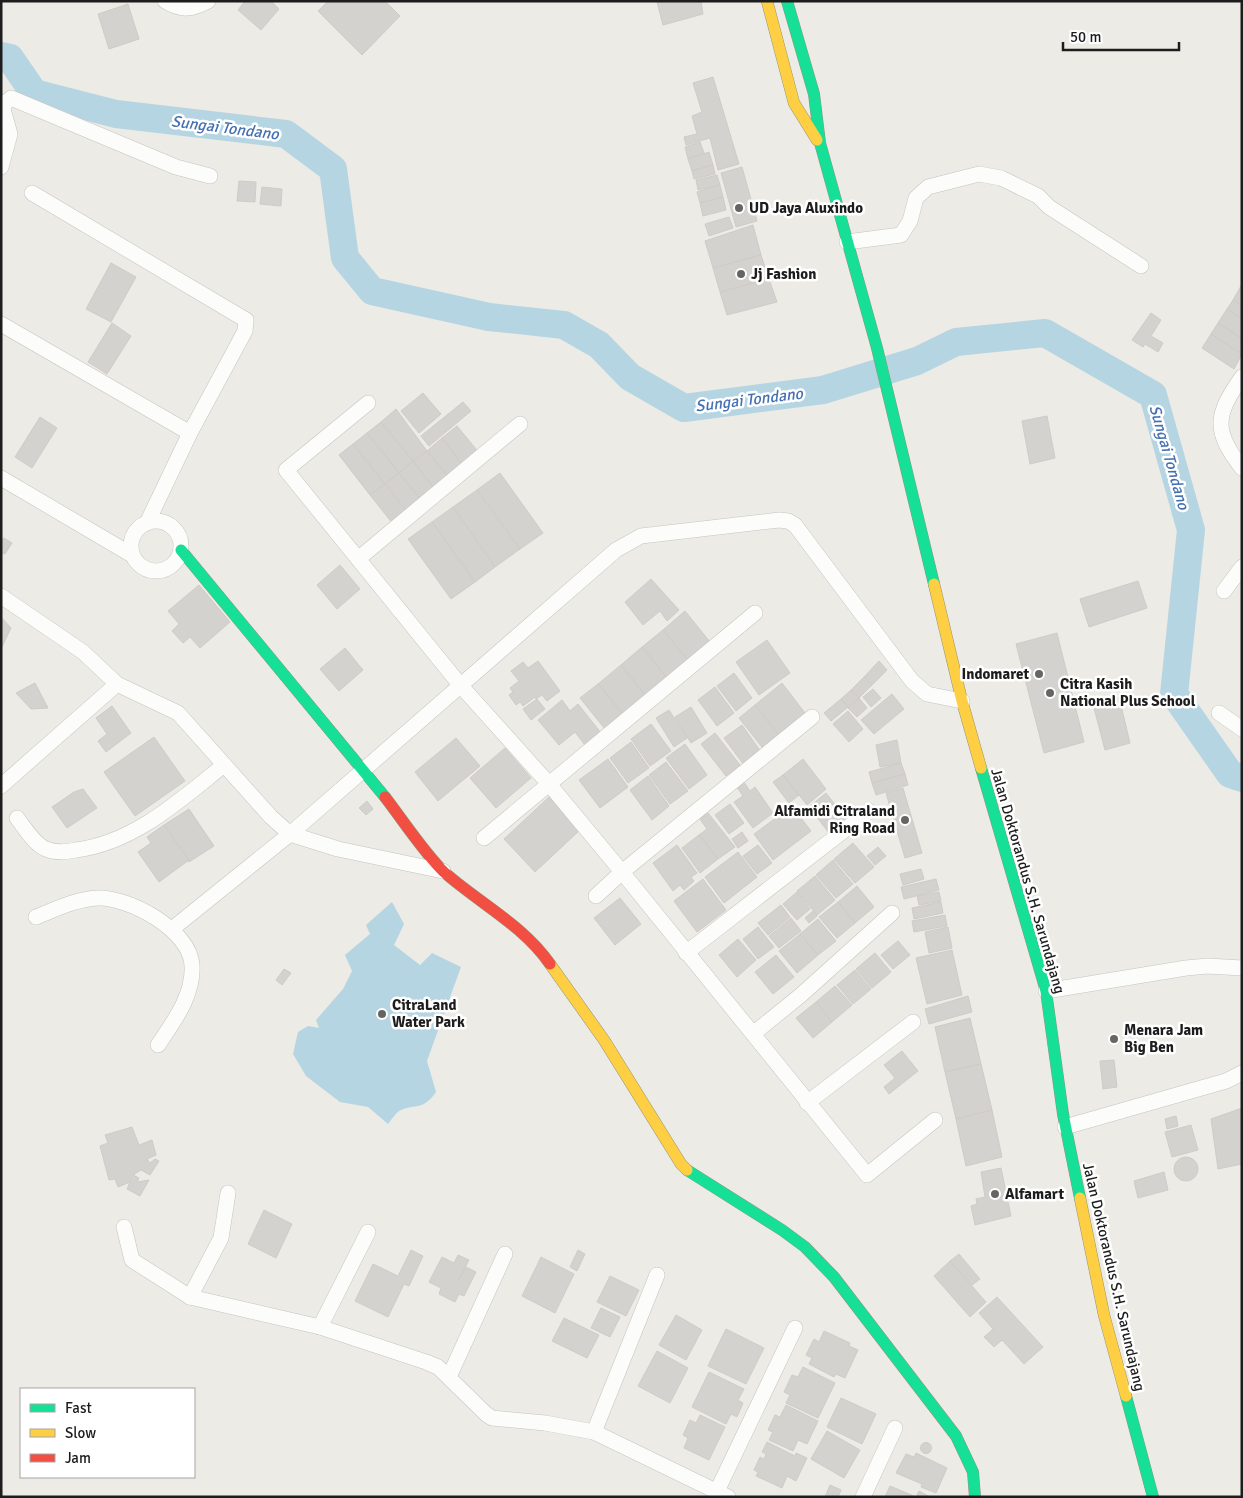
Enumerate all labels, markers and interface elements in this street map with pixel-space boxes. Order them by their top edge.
scale bar [1063,20,1179,52]
text: 50 m [1070,28,1101,46]
water label: Sungai Tondano [170,111,280,145]
place label: UD Jaya Aluxindo [749,199,863,217]
marker: UD Jaya Aluxindo [733,202,745,214]
place label: Jj Fashion [751,265,816,283]
marker: Jj Fashion [735,268,747,280]
water label: Sungai Tondano [694,383,805,417]
water label: Sungai Tondano [1145,403,1194,513]
place label: Indomaret [962,665,1029,683]
marker: Indomaret [1033,668,1045,680]
place label: Citra Kasih National Plus School [1060,675,1196,710]
marker: Citra Kasih National Plus School [1044,687,1056,699]
street label: Jalan Doktorandus S.H. Sarundajang [987,766,1069,996]
place label: Alfamidi Citraland Ring Road [774,802,895,837]
marker: Alfamidi Citraland Ring Road [899,814,911,826]
place label: CitraLand Water Park [392,996,465,1031]
marker: CitraLand Water Park [376,1008,388,1020]
place label: Menara Jam Big Ben [1124,1021,1203,1056]
marker: Menara Jam Big Ben [1108,1033,1120,1045]
street label: Jalan Doktorandus S.H. Sarundajang [1079,1161,1149,1393]
place label: Alfamart [1005,1185,1064,1203]
marker: Alfamart [989,1188,1001,1200]
legend [20,1388,195,1478]
text: Fast [65,1399,92,1417]
text: Slow [65,1424,96,1442]
text: Jam [65,1449,91,1467]

